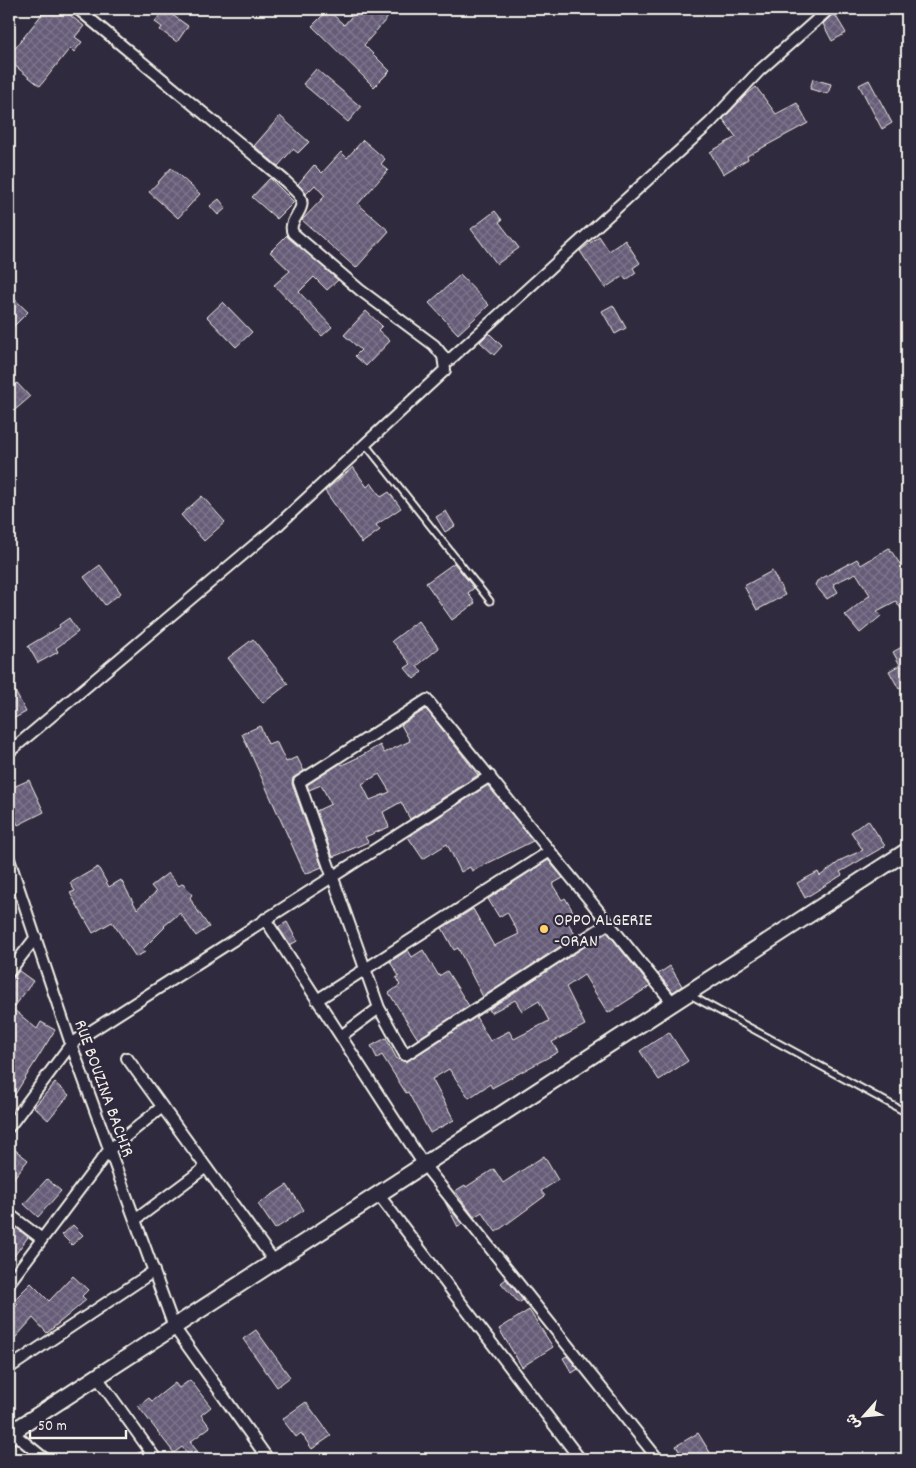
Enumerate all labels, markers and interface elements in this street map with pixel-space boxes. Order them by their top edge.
place label: OPPO ALGERIE -ORAN [554,909,652,955]
marker: OPPO ALGERIE -ORAN [538,923,550,935]
street label: RUE BOUZINA BACHIR [66,1017,139,1161]
north arrow [838,1390,888,1440]
scale bar [30,1408,126,1440]
text: ش [842,1410,867,1432]
text: 50 m [38,1416,67,1438]

